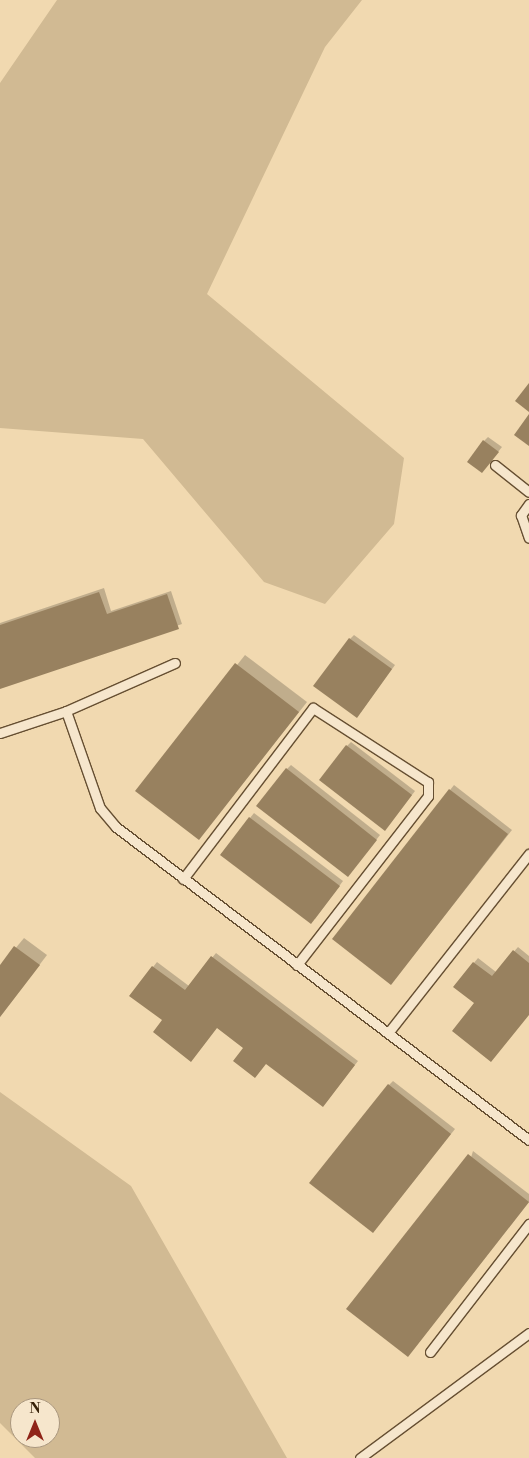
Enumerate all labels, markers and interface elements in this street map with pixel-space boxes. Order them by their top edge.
north arrow [10,1398,60,1448]
text: N [29,1400,41,1418]

